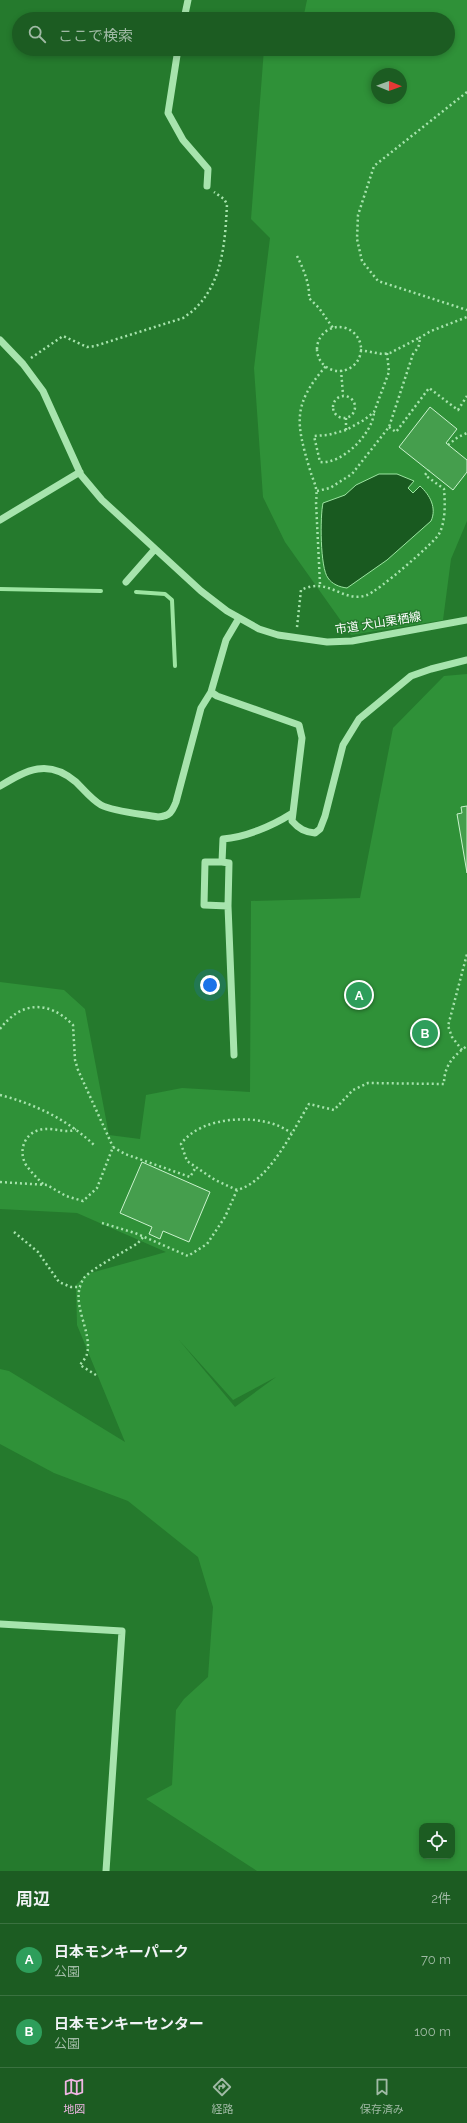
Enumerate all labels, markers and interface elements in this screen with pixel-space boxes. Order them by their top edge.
search box [12,12,455,56]
icon: search [26,23,48,45]
text: ここで検索 [58,27,133,45]
north arrow [371,68,407,104]
street label: 市道 犬山栗栖線 [334,609,422,637]
your location [200,975,220,995]
pin: A [346,980,372,1010]
pin: B [412,1018,438,1048]
map controls [419,1823,455,1859]
button: locate [419,1823,455,1859]
text: 周辺 [16,1889,50,1909]
text: 2件 [431,1891,451,1906]
text: 日本モンキーパーク [54,1943,189,1961]
text: A [25,1952,33,1967]
text: 70 m [421,1952,451,1967]
text: 公園 [54,1964,80,1979]
text: 日本モンキーセンター [54,2015,204,2033]
text: B [25,2024,33,2039]
text: 100 m [414,2024,451,2039]
text: 公園 [54,2036,80,2051]
tab: 地図 [63,2076,85,2116]
tab: 経路 [211,2076,233,2116]
tab: 保存済み [360,2076,404,2116]

